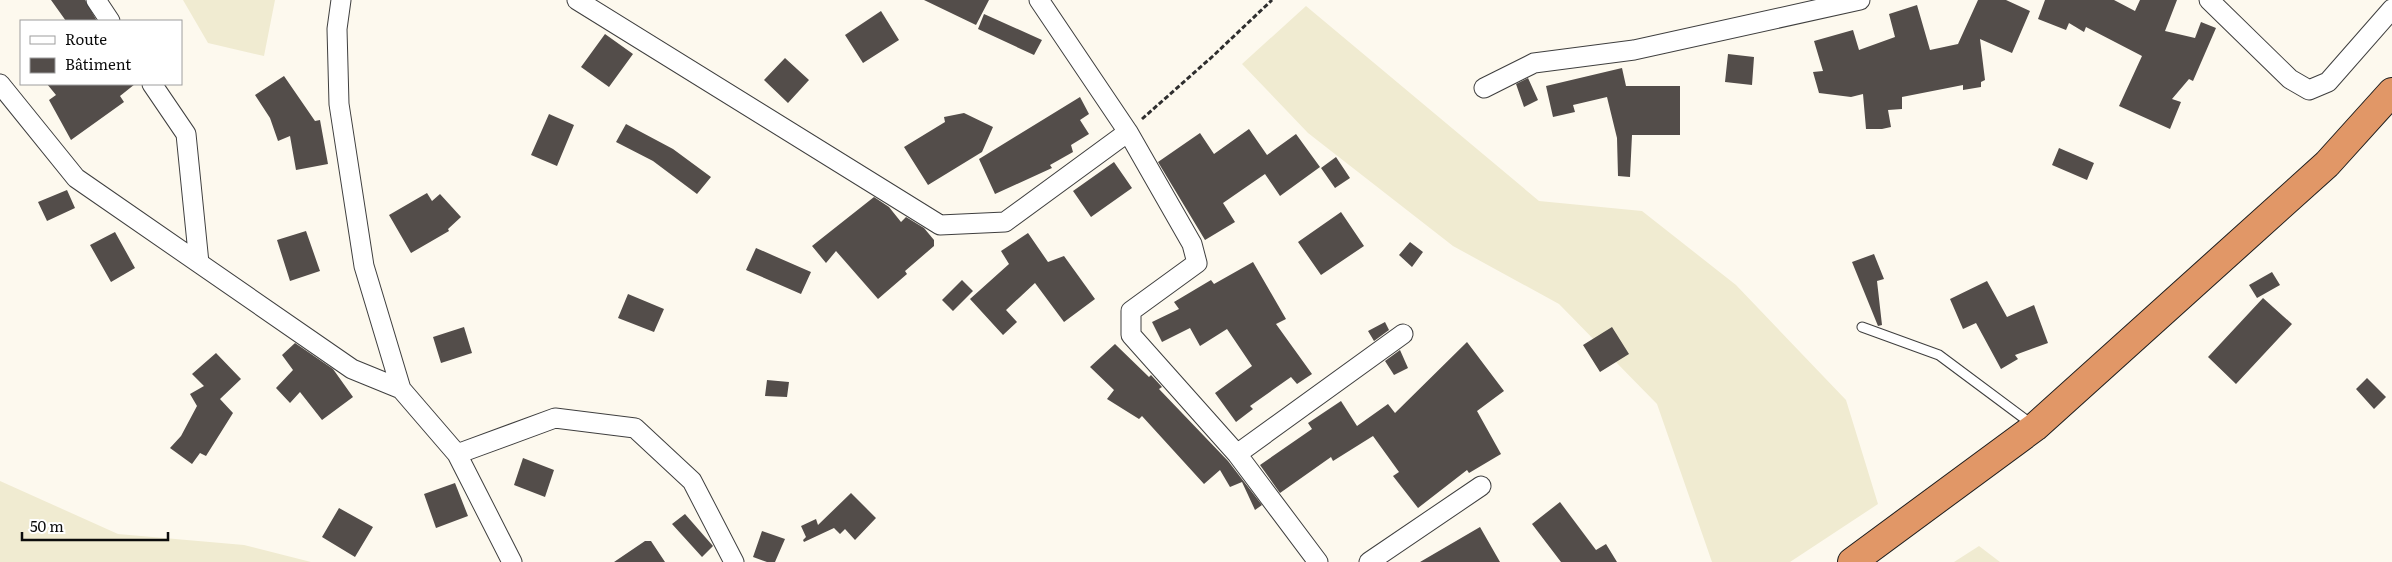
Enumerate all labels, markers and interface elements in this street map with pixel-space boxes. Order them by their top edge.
legend [20,20,182,85]
text: Route [65,27,107,50]
text: Bâtiment [65,52,131,75]
scale bar [22,510,169,542]
text: 50 m [30,514,64,537]

